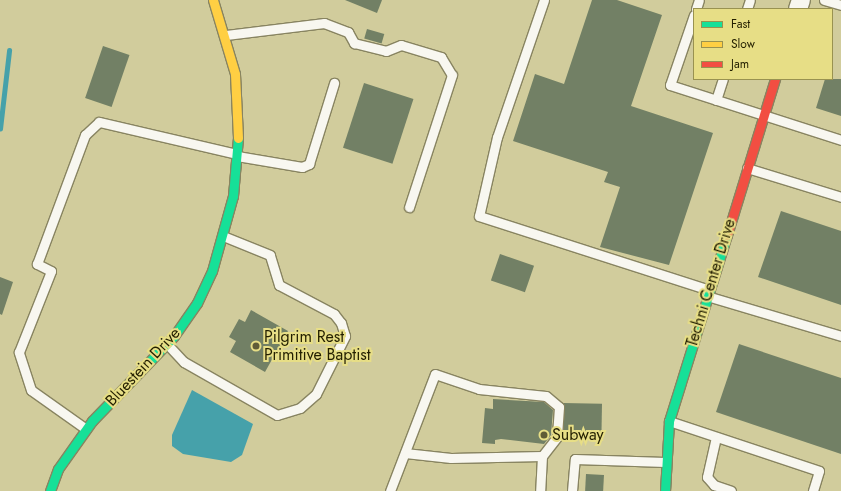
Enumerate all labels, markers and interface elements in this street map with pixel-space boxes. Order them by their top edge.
legend [693,8,833,80]
text: Fast [731,15,750,33]
text: Slow [731,35,755,53]
text: Jam [731,55,749,73]
street label: Techni Center Drive [682,217,740,349]
street label: Bluestein Drive [102,324,184,410]
place label: Pilgrim Rest Primitive Baptist [264,327,371,365]
marker: Pilgrim Rest Primitive Baptist [251,341,261,351]
place label: Subway [552,425,604,445]
marker: Subway [539,430,549,440]

